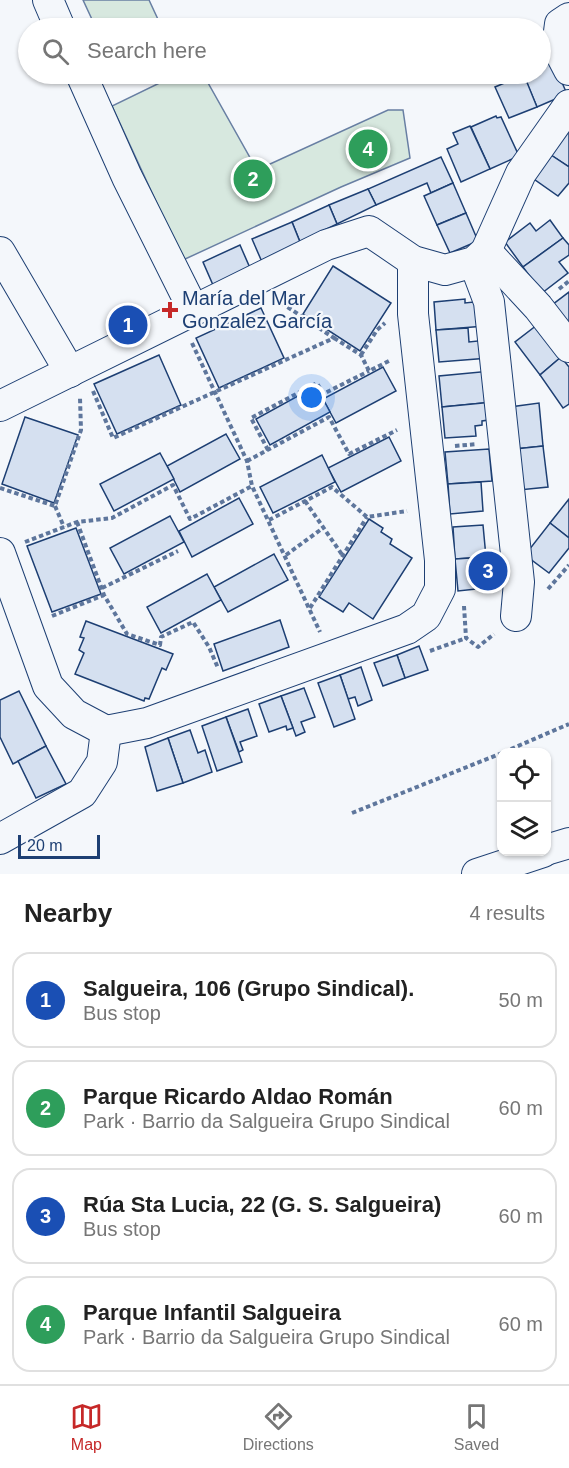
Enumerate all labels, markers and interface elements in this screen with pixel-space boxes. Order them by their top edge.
search box [18,18,551,84]
icon: search [39,35,72,68]
text: Search here [87,38,207,63]
pin: 4 [348,126,388,172]
pin: 2 [234,156,272,201]
place label: María del Mar Gonzalez García [182,287,333,332]
pin: 1 [108,302,148,348]
marker: María del Mar Gonzalez García [163,303,177,317]
your location [297,383,326,412]
pin: 3 [468,548,508,594]
map controls [497,748,551,856]
button: locate [497,748,551,802]
button: layers [497,802,551,856]
scale bar [18,832,100,860]
text: 20 m [27,837,63,854]
text: Nearby [24,898,112,928]
text: 4 results [469,902,545,924]
text: Salgueira, 106 (Grupo Sindical). [83,976,414,1001]
text: 1 [40,989,51,1011]
text: 50 m [499,989,543,1011]
text: Bus stop [83,1002,161,1024]
text: Parque Ricardo Aldao Román [83,1084,393,1109]
text: 2 [40,1097,51,1119]
text: 60 m [499,1097,543,1119]
text: Park · Barrio da Salgueira Grupo Sindical [83,1110,450,1132]
text: Rúa Sta Lucia, 22 (G. S. Salgueira) [83,1192,441,1217]
text: 3 [40,1205,51,1227]
text: 60 m [499,1205,543,1227]
text: Bus stop [83,1218,161,1240]
text: Parque Infantil Salgueira [83,1300,341,1325]
text: 4 [40,1313,51,1335]
text: 60 m [499,1313,543,1335]
text: Park · Barrio da Salgueira Grupo Sindical [83,1326,450,1348]
tab: Map [70,1400,103,1454]
tab: Directions [243,1400,314,1454]
tab: Saved [454,1400,499,1454]

